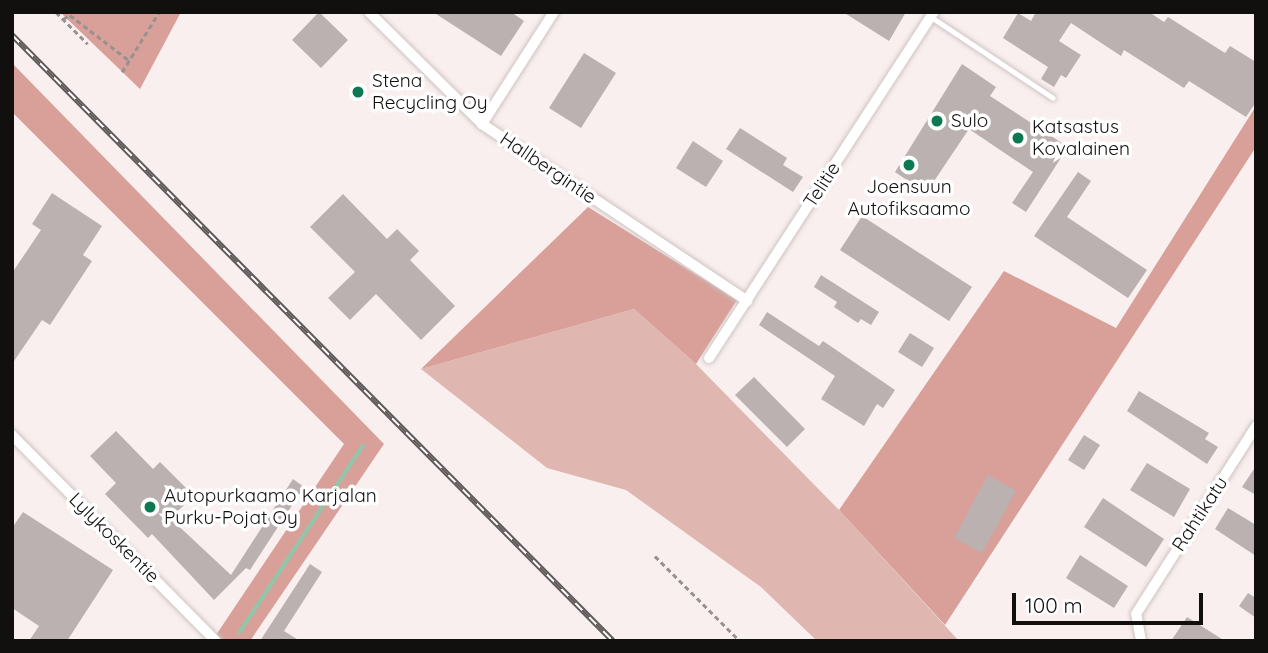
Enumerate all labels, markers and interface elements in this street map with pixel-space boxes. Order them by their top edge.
place label: Stena Recycling Oy [372,70,488,114]
marker: Stena Recycling Oy [350,84,366,100]
place label: Sulo [951,110,988,132]
marker: Sulo [929,113,945,129]
place label: Katsastus Kovalainen [1032,116,1130,160]
street label: Hallbergintie [495,127,601,209]
marker: Katsastus Kovalainen [1010,130,1026,146]
marker: Joensuun Autofiksaamo [901,157,917,173]
street label: Telitie [799,158,845,212]
place label: Joensuun Autofiksaamo [848,176,970,220]
street label: Rahtikatu [1167,472,1233,556]
place label: Autopurkaamo Karjalan Purku-Pojat Oy [164,485,377,529]
street label: Lylykoskentie [64,488,164,588]
marker: Autopurkaamo Karjalan Purku-Pojat Oy [142,499,158,515]
scale bar [1016,580,1207,624]
text: 100 m [1025,592,1083,618]

